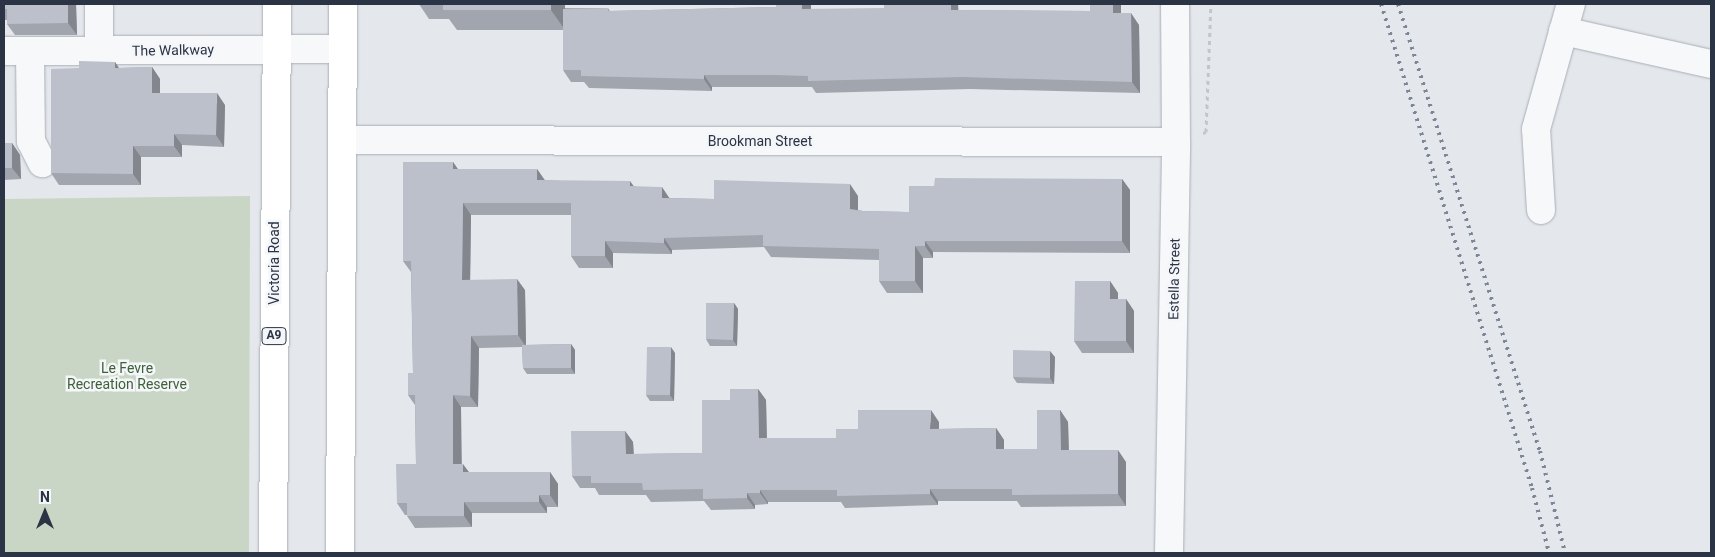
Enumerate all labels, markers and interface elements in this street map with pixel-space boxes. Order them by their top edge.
street label: The Walkway [132,41,214,59]
street label: Brookman Street [708,133,812,149]
street label: Victoria Road [266,221,282,305]
street label: Estella Street [1165,238,1183,320]
road number: A9 [262,326,286,346]
park label: Le Fevre Recreation Reserve [67,360,187,392]
north arrow [20,487,70,537]
text: N [40,489,50,505]

